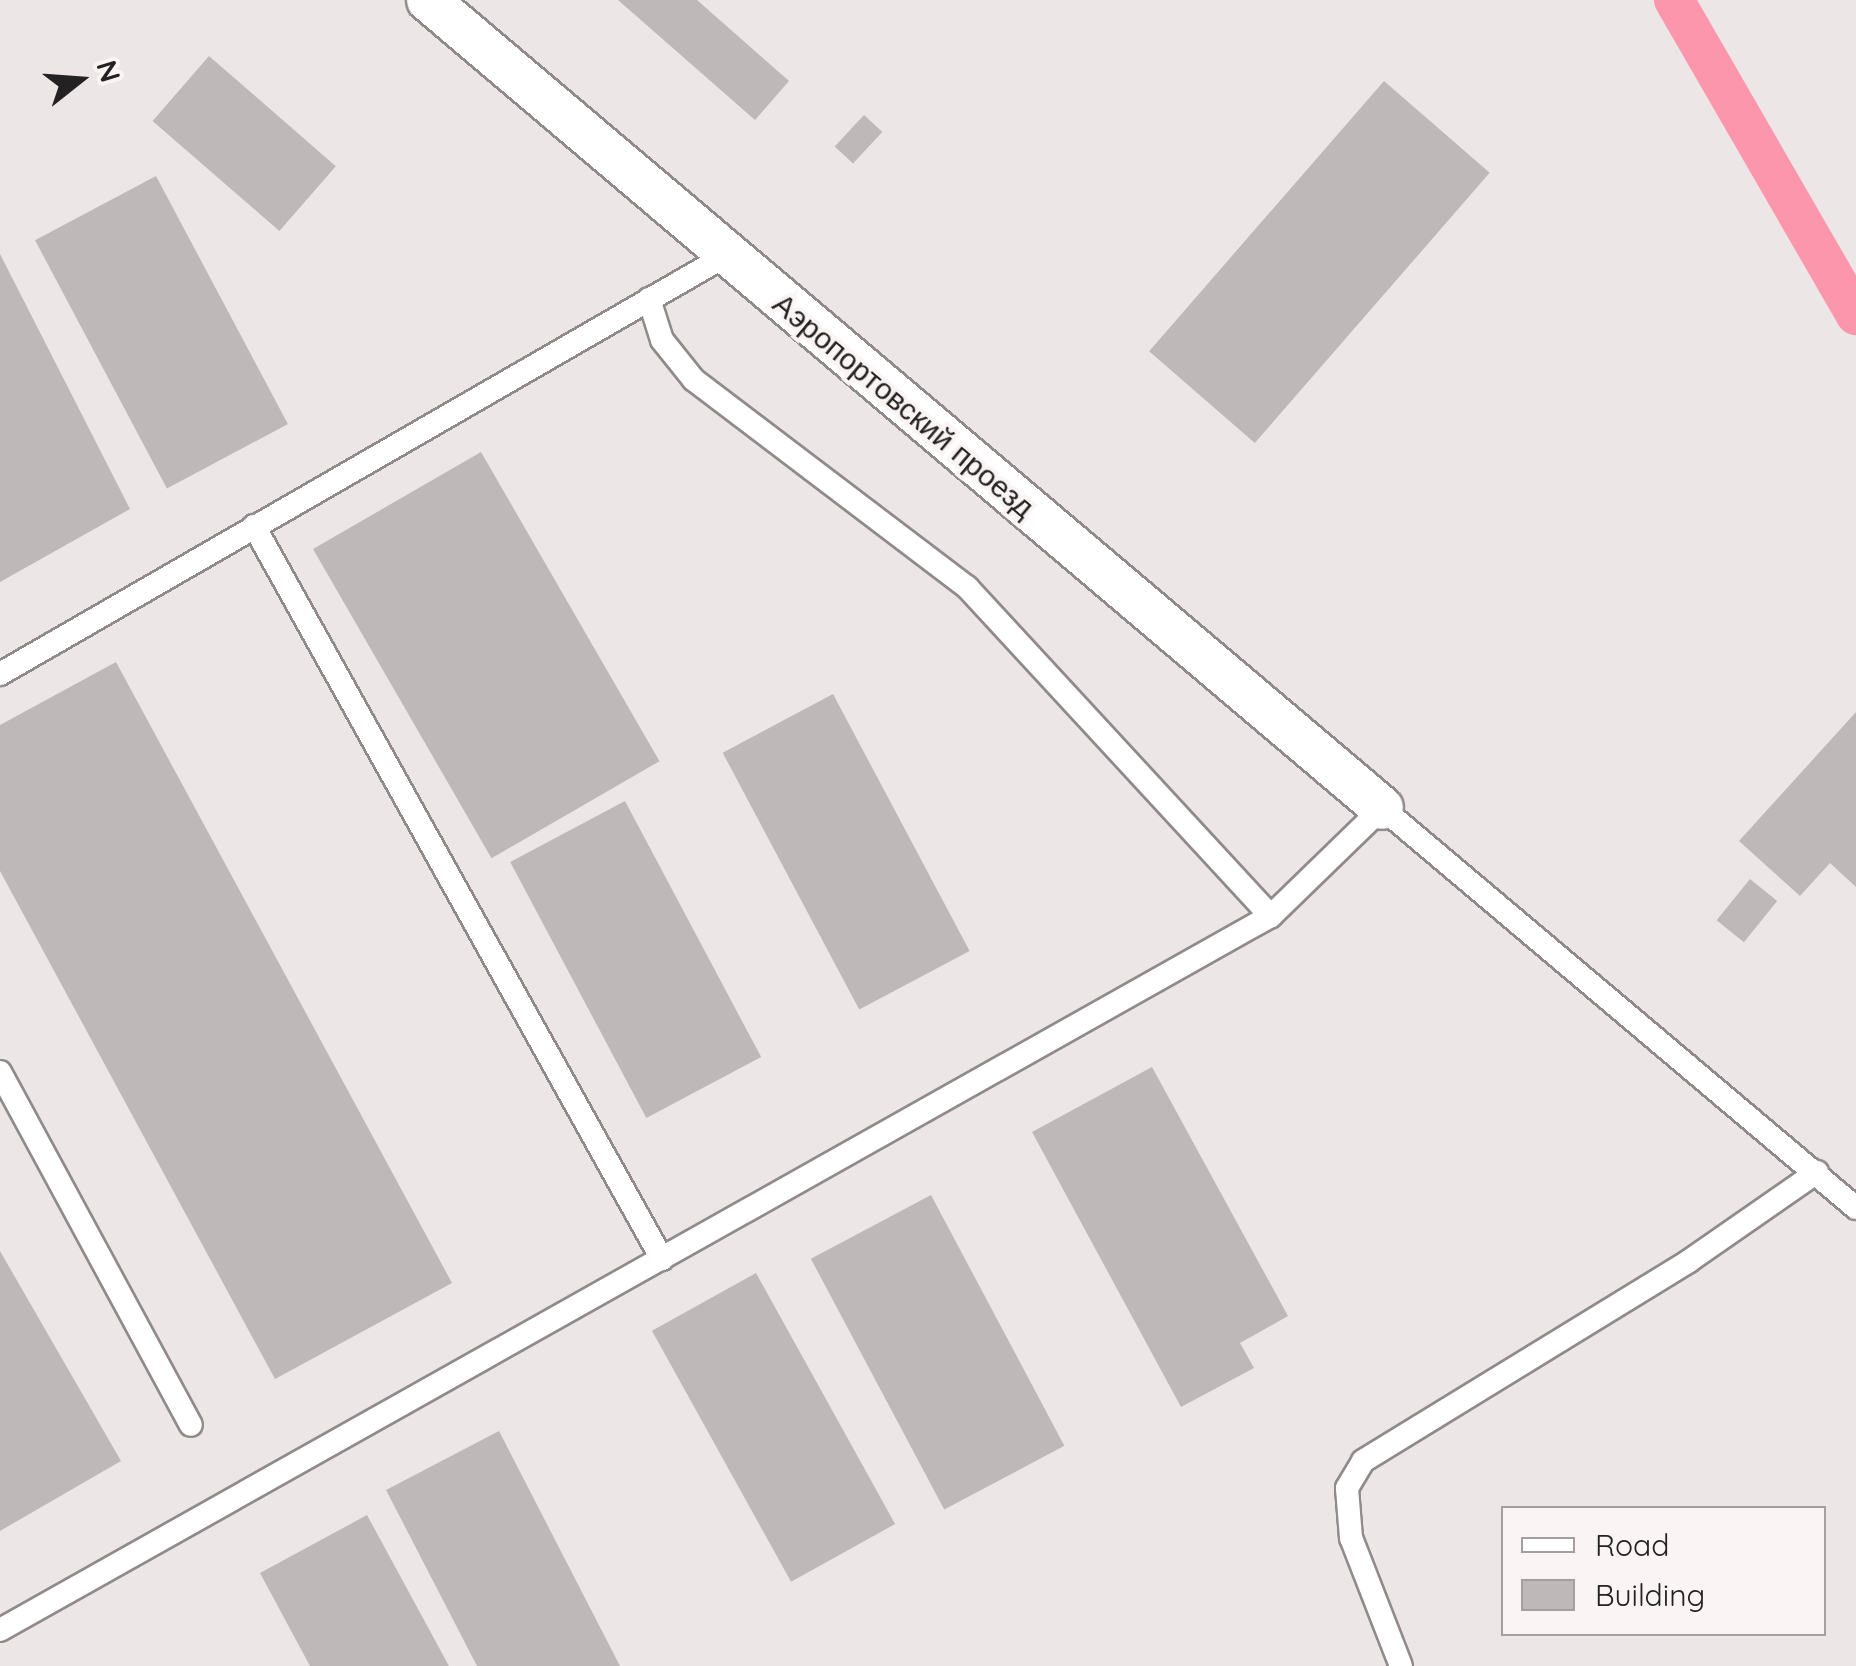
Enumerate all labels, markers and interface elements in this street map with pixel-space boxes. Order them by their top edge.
north arrow [30,30,130,130]
text: N [89,56,129,86]
street label: Аэропортовский проезд [766,285,1042,525]
legend [1501,1506,1826,1636]
text: Road [1595,1526,1669,1564]
text: Building [1595,1576,1705,1614]

